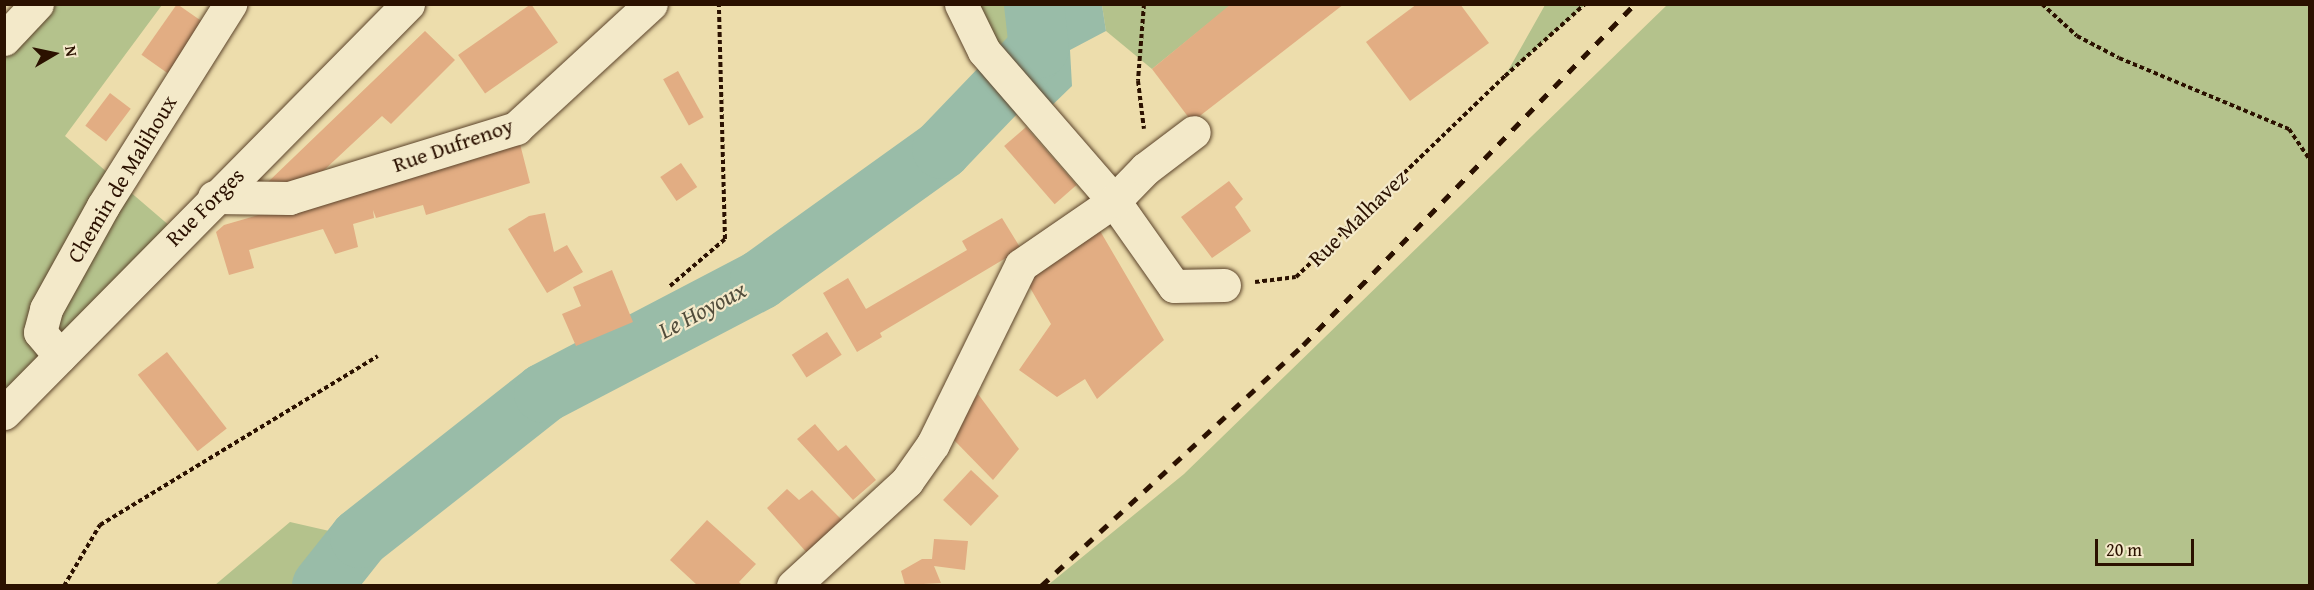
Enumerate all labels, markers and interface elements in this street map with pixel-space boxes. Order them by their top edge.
north arrow [24,24,84,84]
text: N [59,44,84,58]
street label: Chemin de Malihoux [62,91,182,267]
street label: Rue Dufrenoy [389,112,517,178]
street label: Rue Forges [160,162,250,252]
street label: Rue Malhavez [1303,164,1413,272]
water label: Le Hoyoux [653,275,751,345]
scale bar [2098,527,2197,565]
text: 20 m [2106,536,2142,563]

